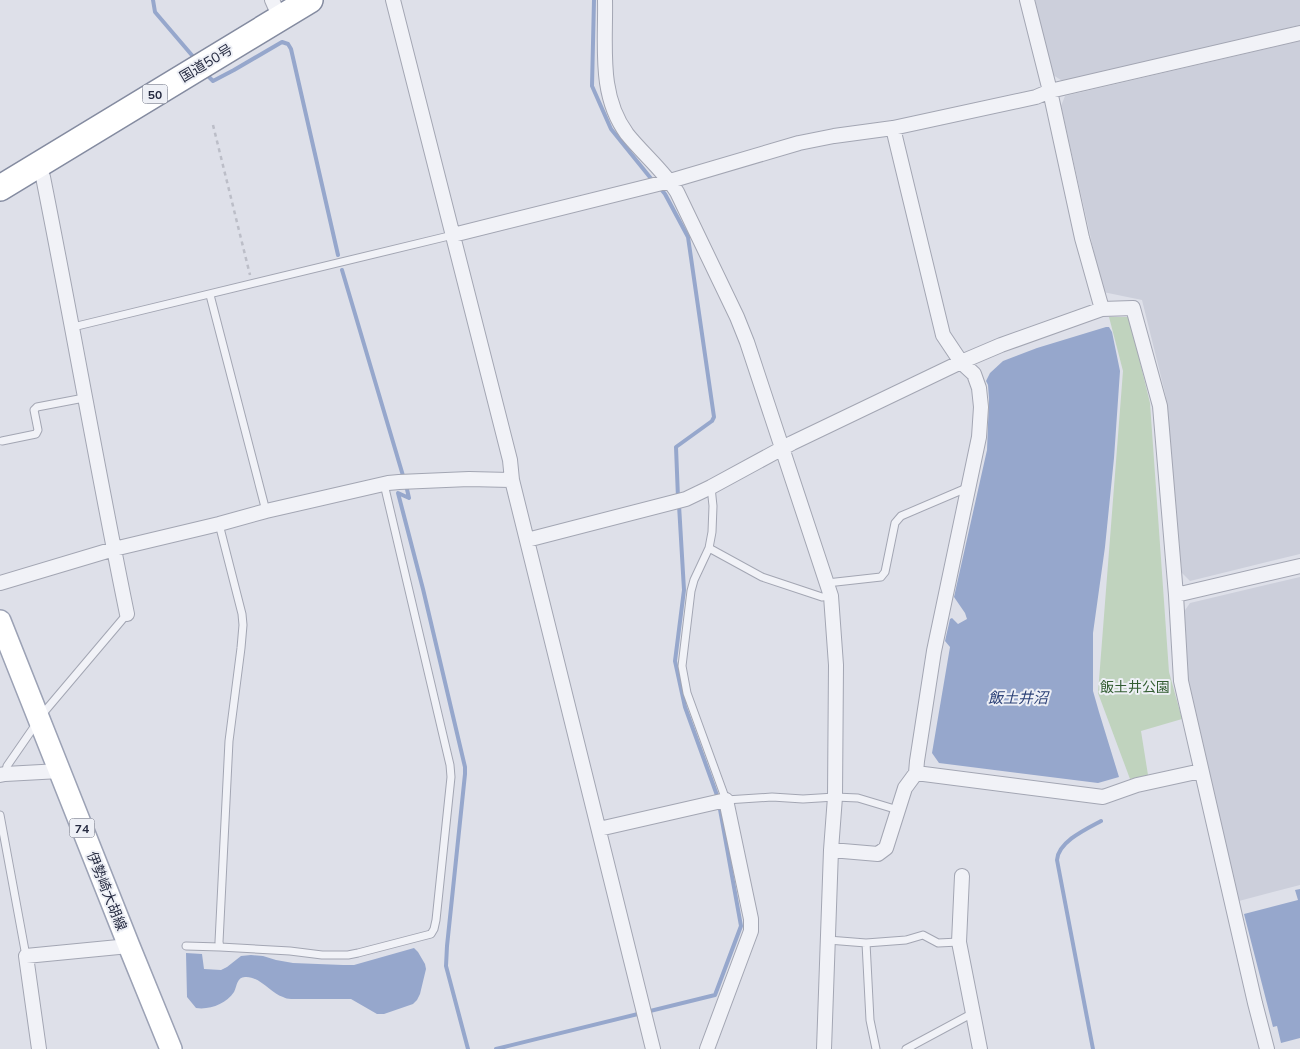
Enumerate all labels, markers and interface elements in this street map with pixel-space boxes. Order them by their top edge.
street label: 国道50号 [176,40,236,86]
road number: 50 [142,85,168,104]
park label: 飯土井公園 [1100,678,1170,696]
water label: 飯土井沼 [988,688,1050,707]
road number: 74 [70,818,94,838]
street label: 伊勢崎大胡線 [83,849,131,933]

